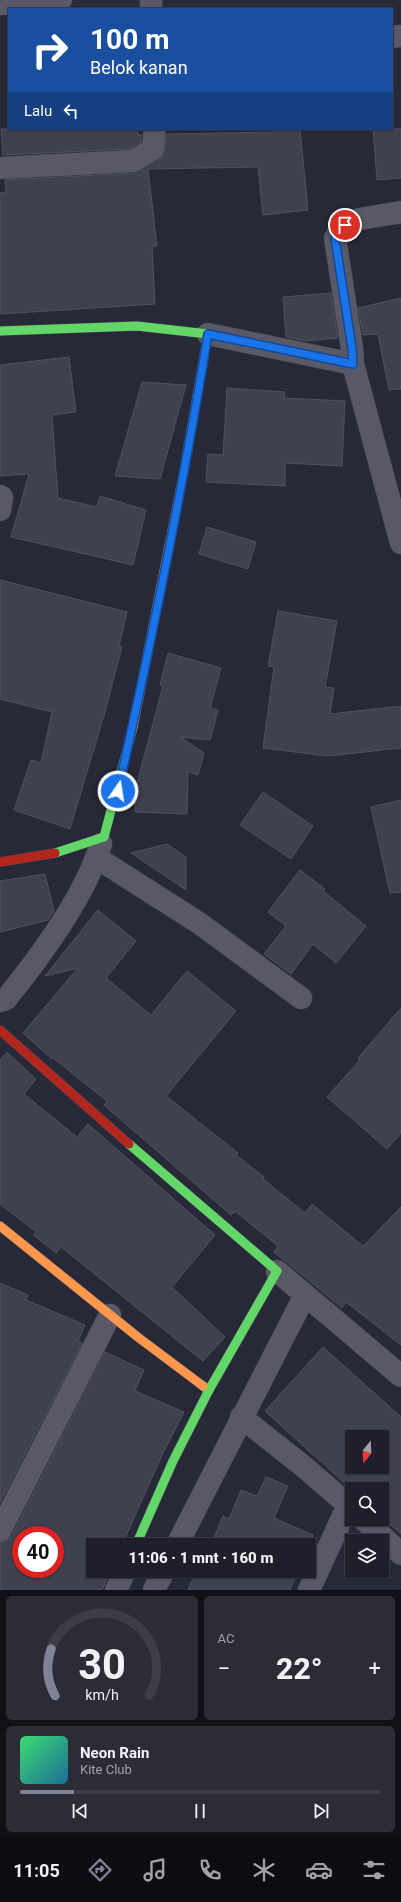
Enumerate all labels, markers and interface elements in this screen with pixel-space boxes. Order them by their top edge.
text: 100 m [90,23,169,56]
icon: right [24,24,76,76]
text: Belok kanan [90,57,188,78]
icon: left [60,100,82,122]
text: Lalu [24,102,52,120]
pin [328,208,362,242]
icon: arrive [334,214,356,236]
position arrow [97,770,139,812]
north arrow [345,1430,389,1474]
map controls [345,1430,389,1578]
button: search [345,1482,389,1526]
speed limit sign: 40 [12,1526,64,1578]
button: layers [345,1534,389,1578]
text: 11:06 · 1 mnt · 160 m [129,1549,273,1567]
text: AC [218,1631,234,1646]
text: 30 [78,1640,126,1689]
text: 22° [276,1651,323,1686]
text: − [218,1656,230,1681]
text: + [369,1656,381,1681]
text: km/h [85,1687,119,1703]
text: Neon Rain [80,1744,149,1762]
text: Kite Club [80,1762,132,1777]
icon: previous [69,1800,91,1822]
icon: pause [189,1800,211,1822]
icon: next [310,1800,332,1822]
icon: directions [86,1856,114,1884]
icon: music [141,1856,169,1884]
icon: phone [196,1856,224,1884]
icon: climate [250,1856,278,1884]
icon: car [305,1856,333,1884]
icon: filters [360,1856,388,1884]
text: 11:05 [13,1860,60,1881]

